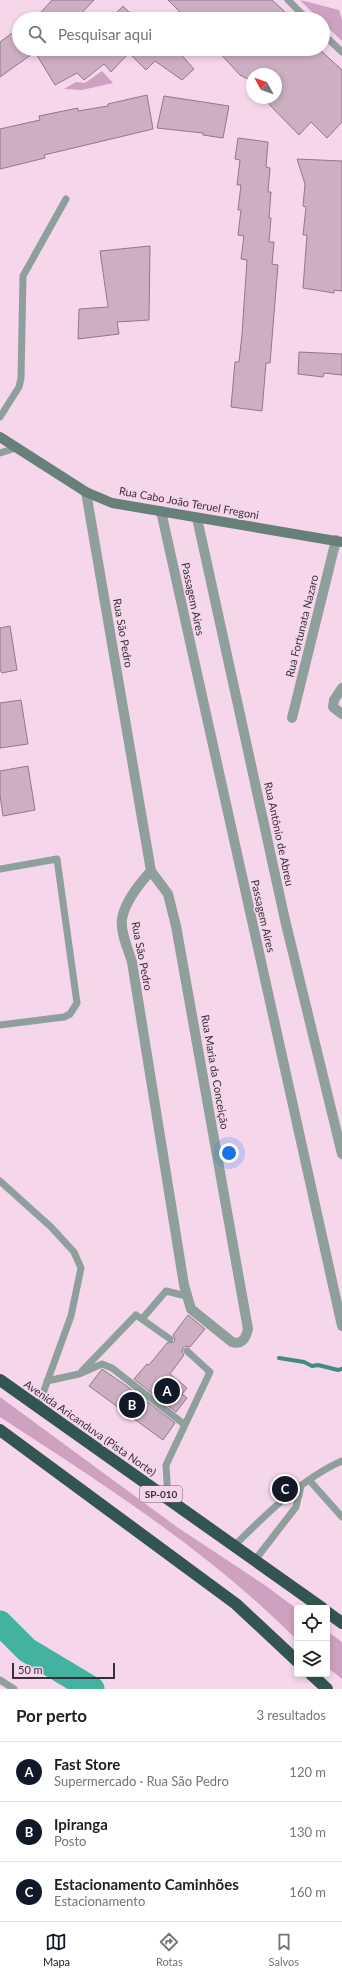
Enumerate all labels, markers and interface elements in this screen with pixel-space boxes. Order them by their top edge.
search box [12,12,330,56]
icon: search [26,23,48,45]
text: Pesquisar aqui [58,25,152,43]
north arrow [246,68,282,104]
street label: Rua Cabo João Teruel Fregoni [118,484,260,521]
street label: Passagem Aíres [179,561,208,637]
street label: Rua Fortunata Nazaro [282,573,321,678]
street label: Rua São Pedro [111,597,136,668]
street label: Rua Antônio de Abreu [262,781,297,887]
street label: Passagem Aíres [249,878,278,954]
street label: Rua São Pedro [129,920,156,991]
street label: Rua Maria da Conceição [199,1014,232,1130]
your location [219,1143,239,1163]
pin: A [154,1376,180,1406]
street label: Avenida Aricanduva (Pista Norte) [22,1377,159,1478]
pin: B [119,1390,145,1420]
pin: C [272,1474,298,1504]
road number: SP-010 [140,1486,182,1502]
map controls [294,1605,330,1677]
button: locate [294,1605,330,1641]
button: layers [294,1641,330,1677]
scale bar [12,1661,115,1680]
text: 50 m [18,1663,43,1676]
text: Por perto [16,1705,87,1726]
text: 3 resultados [256,1707,326,1723]
text: Fast Store [54,1755,120,1773]
text: A [24,1764,34,1780]
text: 120 m [289,1764,326,1780]
text: Supermercado · Rua São Pedro [54,1773,229,1789]
text: Ipiranga [54,1815,108,1833]
text: B [25,1824,33,1840]
text: 130 m [289,1824,326,1840]
text: Posto [54,1833,86,1849]
text: Estacionamento Caminhões [54,1875,239,1893]
text: C [25,1884,33,1900]
text: 160 m [289,1884,326,1900]
text: Estacionamento [54,1893,145,1909]
tab: Mapa [43,1931,70,1968]
tab: Rotas [156,1931,183,1968]
tab: Salvos [269,1931,299,1968]

